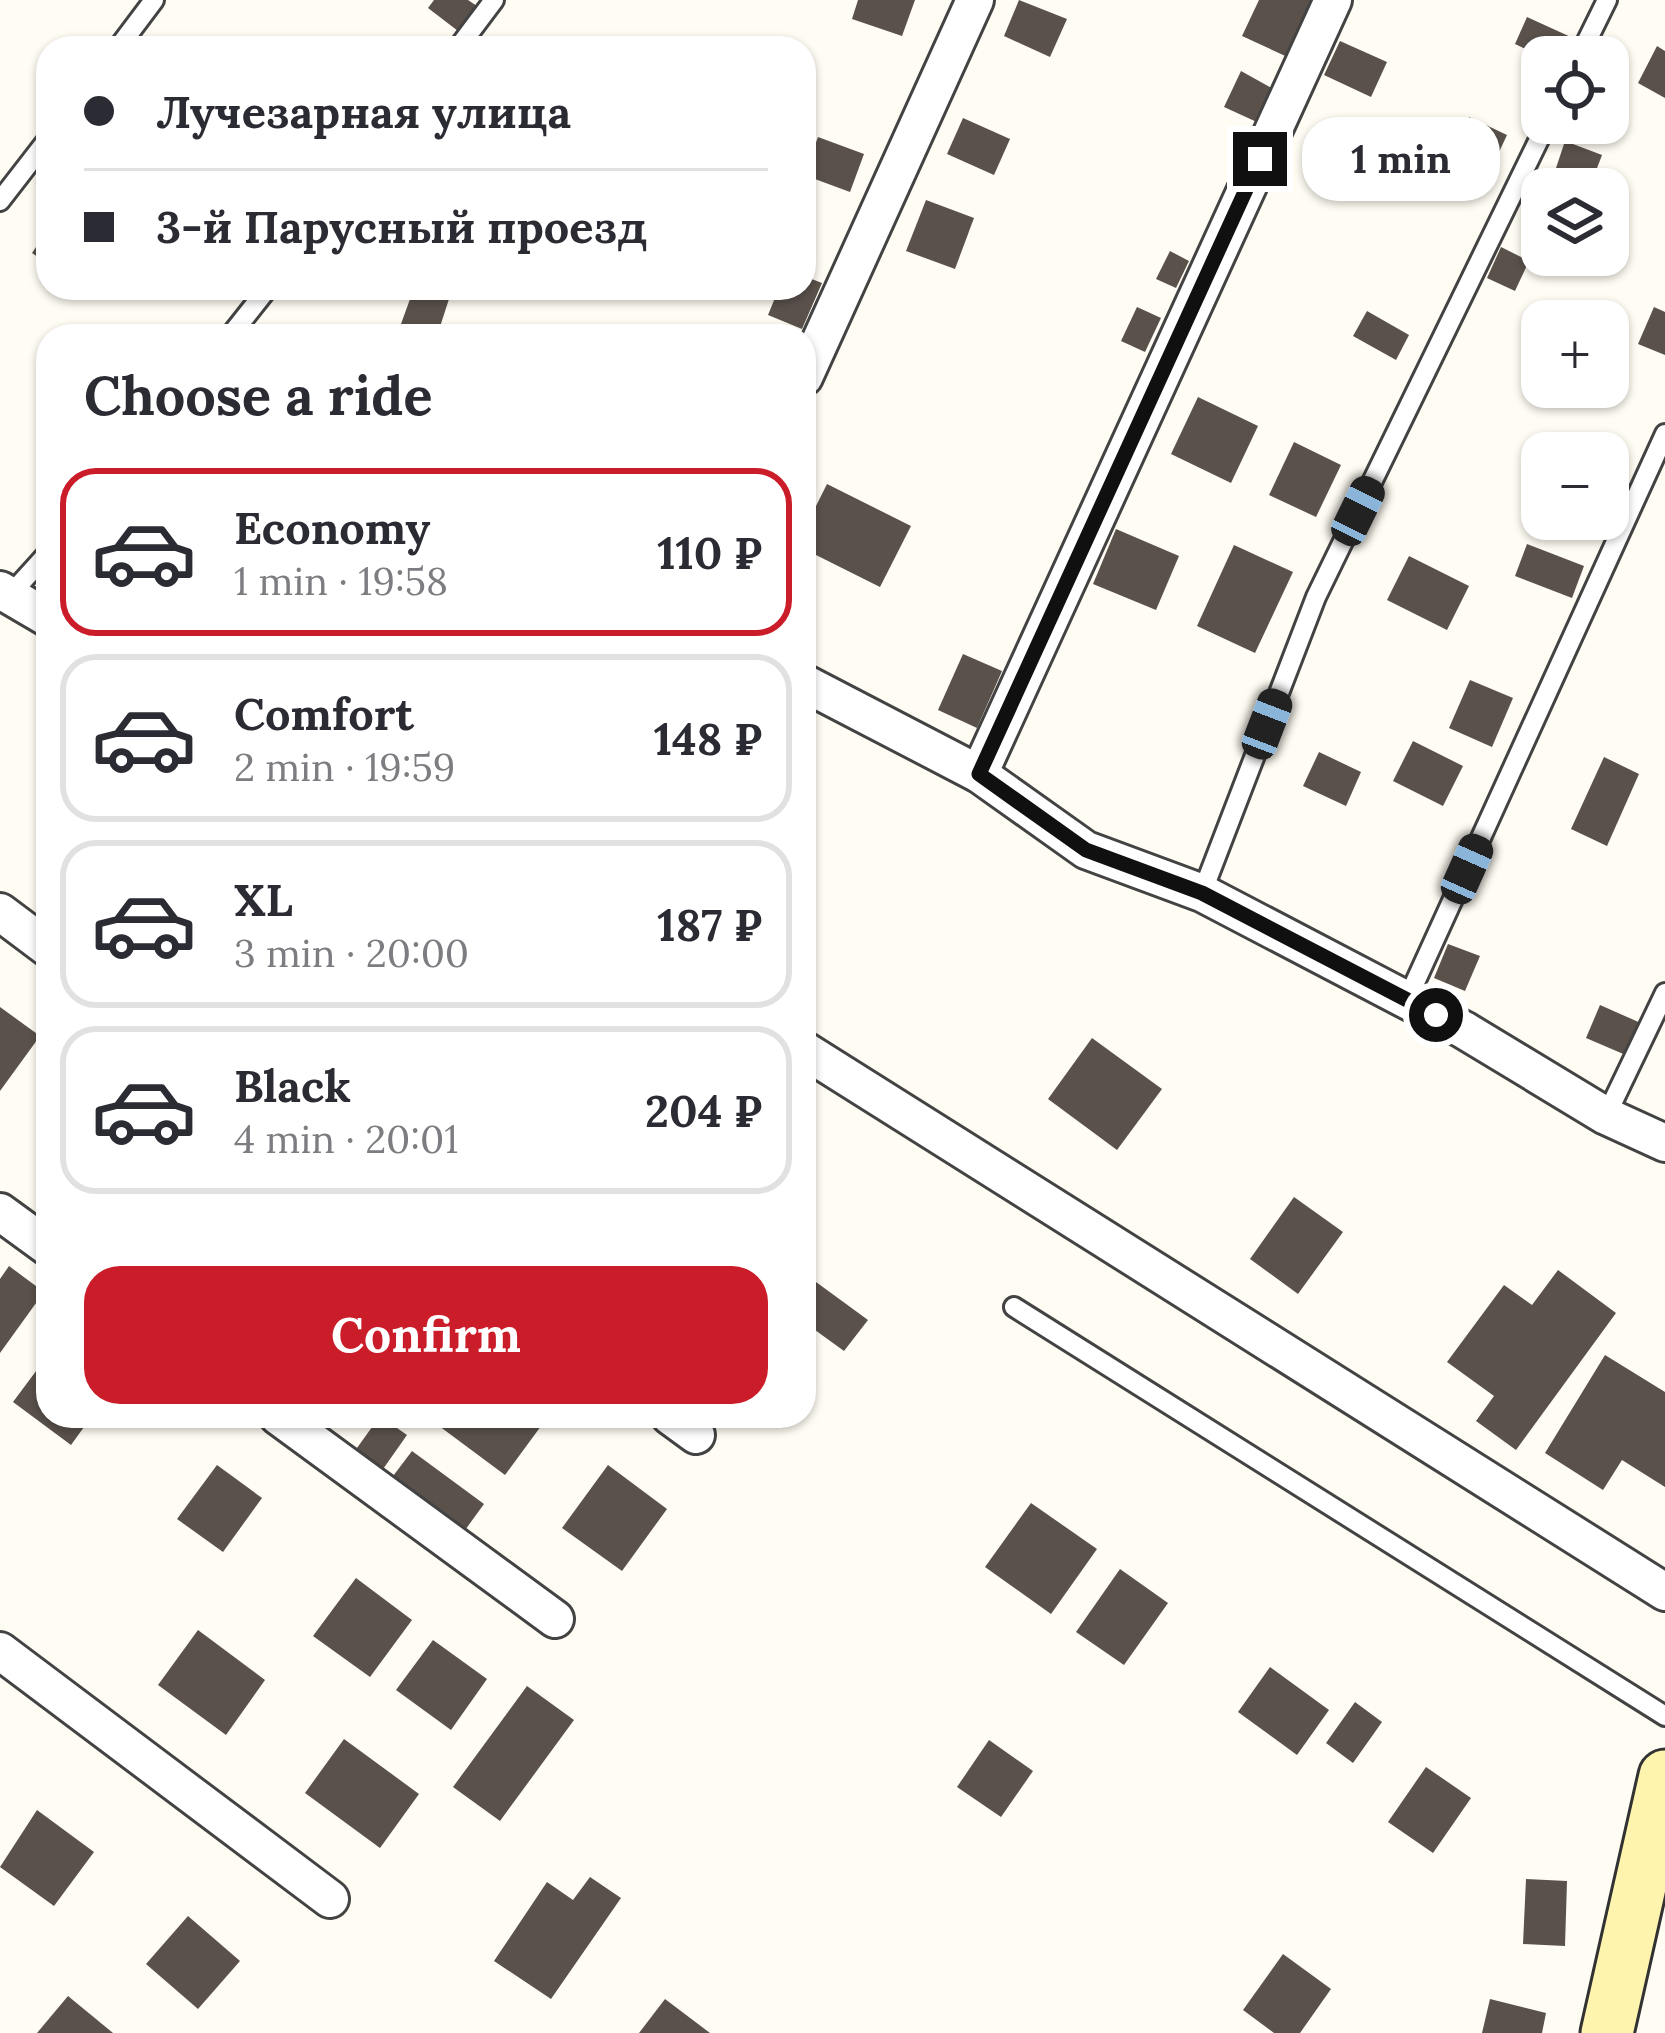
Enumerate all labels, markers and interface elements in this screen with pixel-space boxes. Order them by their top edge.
map controls [1521,36,1629,540]
button: locate [1521,36,1629,144]
text: Лучезарная улица [156,83,571,140]
callout: 1 min [1302,117,1500,201]
route end [1233,132,1287,186]
text: 1 min [1351,134,1451,184]
button: layers [1521,168,1629,276]
text: 3-й Парусный проезд [156,198,647,255]
button: + [1521,300,1629,408]
text: Choose a ride [84,361,433,430]
button: − [1521,432,1629,540]
car [1326,471,1390,551]
icon: car [90,498,198,606]
text: Economy [234,499,430,556]
text: 110 ₽ [657,524,762,581]
text: 1 min · 19:58 [234,556,448,606]
icon: car [90,684,198,792]
car [1237,684,1297,764]
text: Comfort [234,685,414,742]
text: 148 ₽ [654,710,762,767]
text: 2 min · 19:59 [234,742,455,792]
car [1436,829,1498,909]
icon: car [90,870,198,978]
text: XL [234,871,293,928]
text: 187 ₽ [657,896,762,953]
text: 3 min · 20:00 [234,928,469,978]
route start [1409,988,1463,1042]
icon: car [90,1056,198,1164]
text: Black [234,1057,351,1114]
text: 204 ₽ [645,1082,762,1139]
text: 4 min · 20:01 [234,1114,458,1164]
button: Confirm [84,1266,768,1404]

